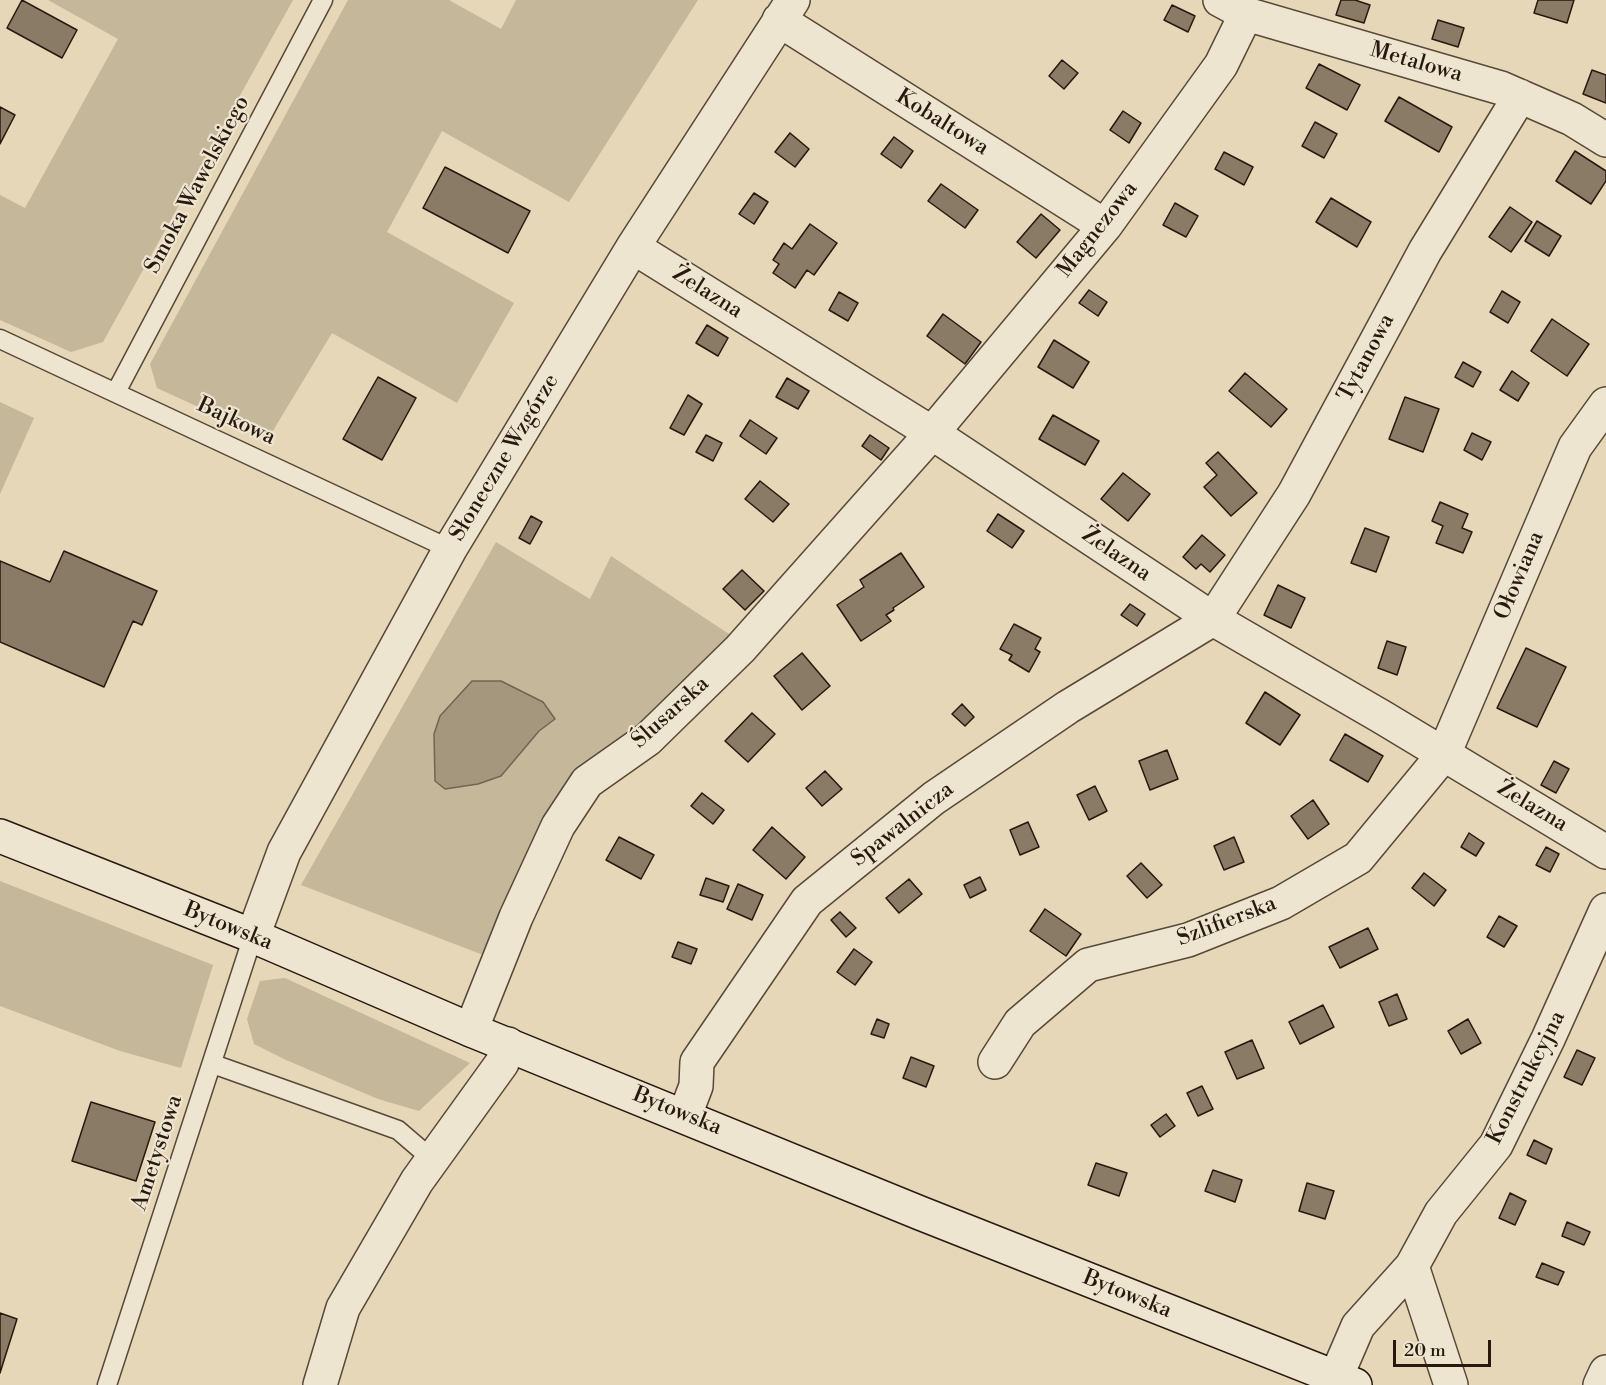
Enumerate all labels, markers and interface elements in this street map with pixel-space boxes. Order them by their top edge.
street label: Metalowa [1367,37,1465,89]
street label: Kobaltowa [891,84,993,162]
street label: Smoka Wawelskiego [140,92,256,278]
street label: Magnezowa [1052,176,1144,284]
street label: Żelazna [667,261,747,325]
street label: Tytanowa [1333,310,1401,406]
street label: Słoneczne Wzgórze [445,370,565,546]
street label: Bajkowa [193,392,279,452]
street label: Żelazna [1076,522,1156,588]
street label: Ołowiana [1490,528,1550,624]
street label: Ślusarska [627,671,715,755]
street label: Żelazna [1492,776,1572,838]
street label: Spawalnicza [847,777,959,873]
street label: Szlifierska [1174,891,1280,953]
street label: Bytowska [180,897,276,957]
street label: Konstrukcyjna [1482,1007,1572,1149]
street label: Bytowska [629,1082,725,1142]
street label: Ametystowa [127,1092,189,1214]
street label: Bytowska [1079,1265,1175,1325]
scale bar [1396,1328,1494,1366]
text: 20 m [1404,1339,1446,1362]

